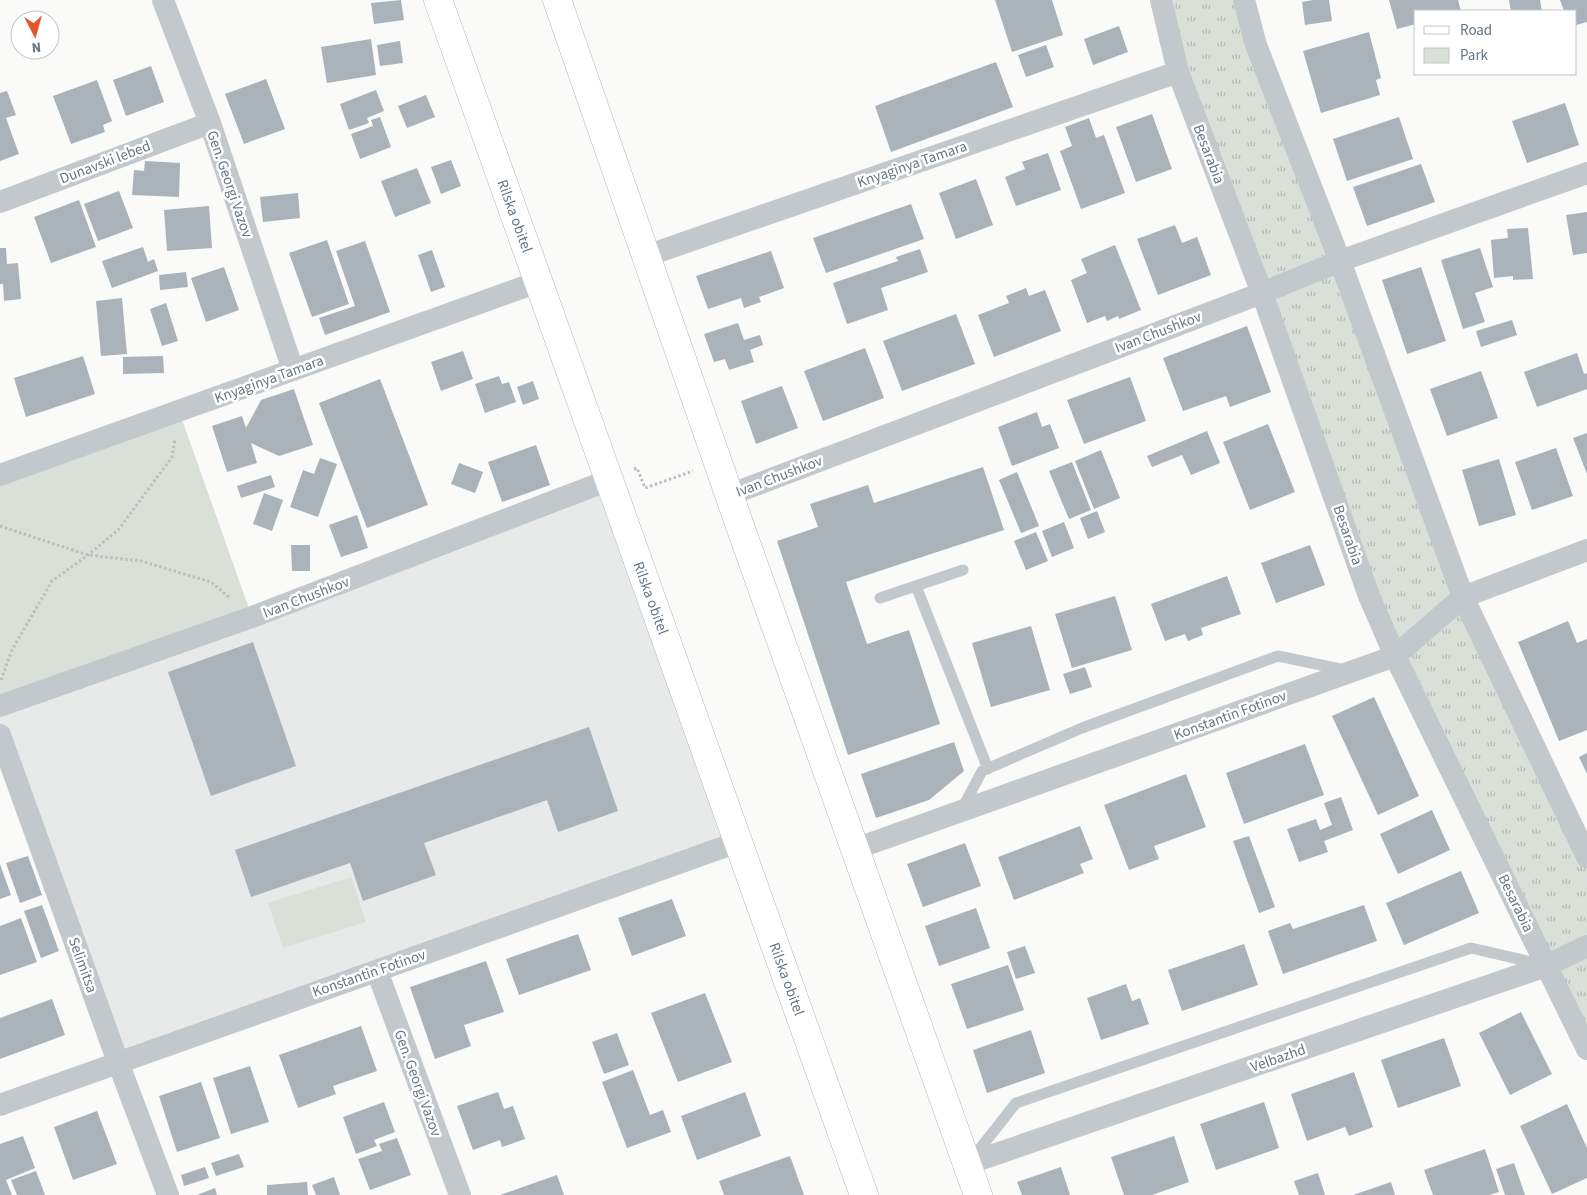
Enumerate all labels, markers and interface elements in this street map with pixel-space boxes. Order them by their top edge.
north arrow [10,10,60,60]
legend [1414,10,1577,75]
text: Road [1460,20,1492,41]
text: N [31,37,42,57]
text: Park [1460,45,1489,66]
street label: Besarabia [1188,121,1229,187]
street label: Gen. Georgi Vazov [201,128,258,241]
street label: Dunavski lebed [57,135,154,189]
street label: Knyaginya Tamara [854,136,970,193]
street label: Rilska obitel [492,177,538,256]
street label: Ivan Chushkov [1112,306,1204,359]
street label: Knyaginya Tamara [212,350,327,409]
street label: Ivan Chushkov [733,450,825,503]
street label: Besarabia [1327,502,1368,568]
street label: Rilska obitel [628,559,674,638]
street label: Ivan Chushkov [260,571,352,624]
street label: Konstantin Fotinov [1171,685,1289,746]
street label: Besarabia [1493,871,1539,936]
street label: Selimitsa [63,934,102,996]
street label: Rilska obitel [764,940,810,1019]
street label: Konstantin Fotinov [310,944,429,1003]
street label: Gen. Georgi Vazov [389,1027,447,1139]
street label: Velbazhd [1248,1039,1309,1078]

